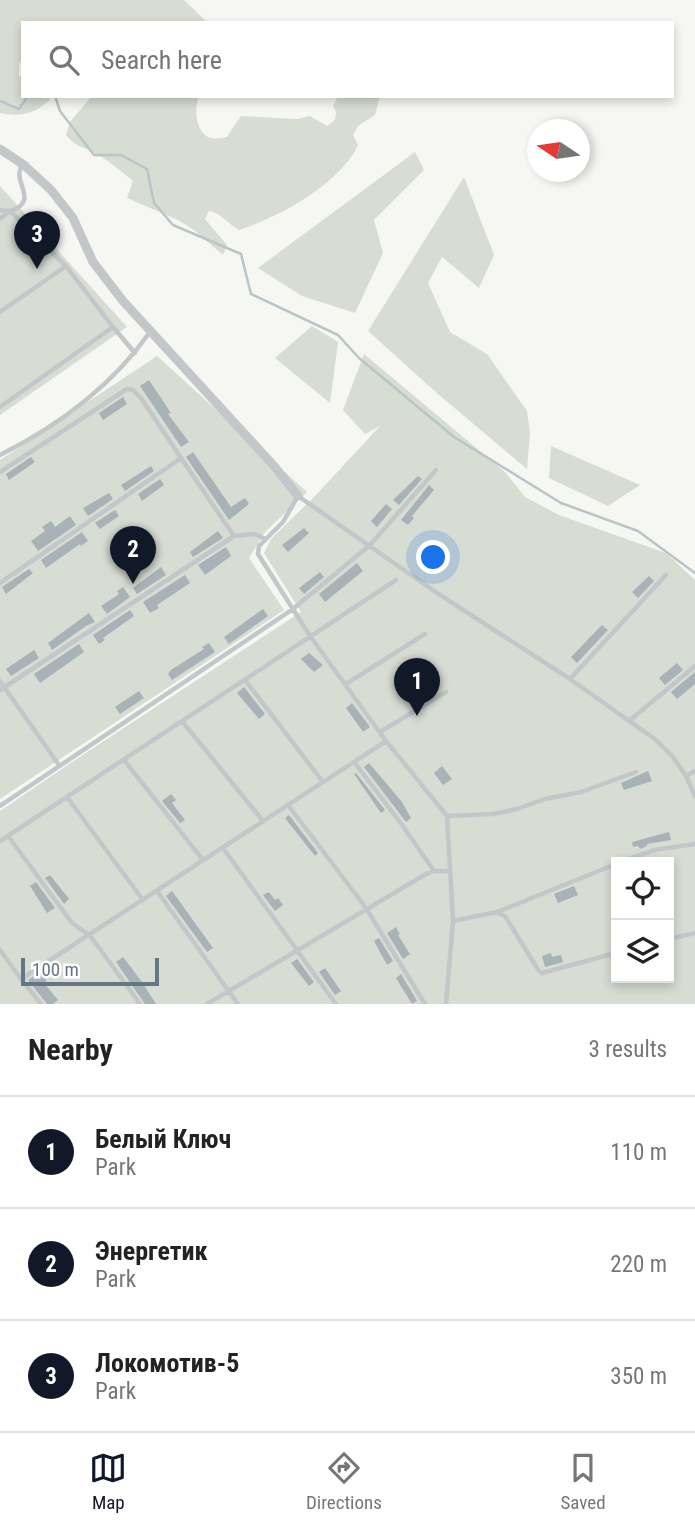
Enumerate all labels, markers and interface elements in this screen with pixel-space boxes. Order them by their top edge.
search box [21,21,674,98]
icon: search [45,41,83,79]
text: Search here [101,45,222,75]
north arrow [527,119,590,182]
pin: 3 [14,211,60,269]
pin: 2 [110,526,156,584]
your location [416,540,450,574]
pin: 1 [394,658,440,716]
map controls [611,857,674,983]
button: locate [611,857,674,920]
button: layers [611,920,674,983]
scale bar [21,955,159,987]
text: 100 m [32,958,79,981]
text: Nearby [28,1032,113,1067]
text: 3 results [589,1036,667,1063]
text: Белый Ключ [95,1124,231,1154]
text: 1 [45,1139,57,1166]
text: 110 m [610,1139,667,1166]
text: Park [95,1154,136,1181]
text: Энергетик [95,1236,208,1266]
text: 2 [45,1251,57,1278]
text: 220 m [610,1251,667,1278]
text: Park [95,1266,136,1293]
text: Локомотив-5 [95,1348,239,1378]
text: 3 [45,1363,57,1390]
text: 350 m [610,1363,667,1390]
text: Park [95,1378,136,1405]
tab: Map [89,1449,127,1514]
tab: Directions [306,1449,382,1514]
tab: Saved [560,1449,606,1514]

